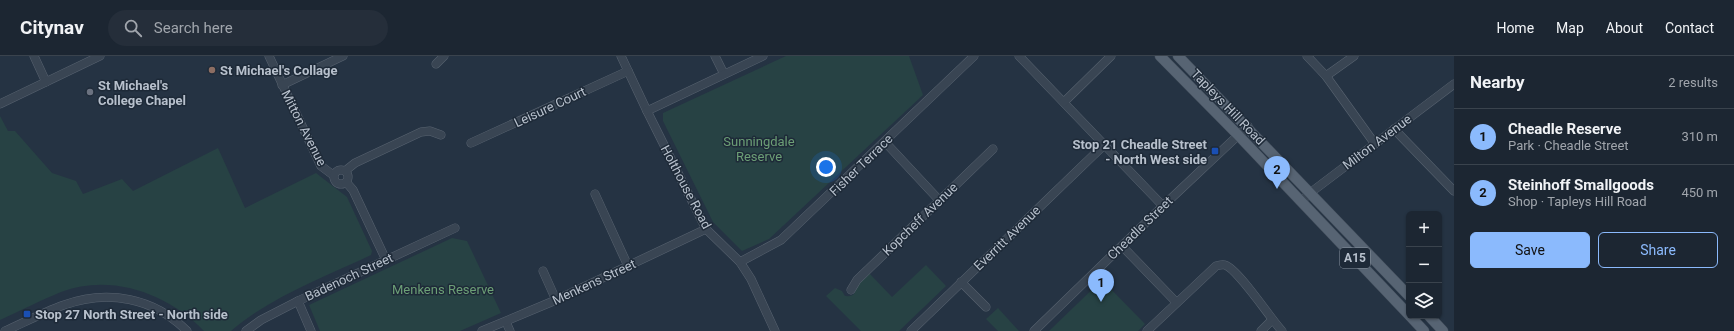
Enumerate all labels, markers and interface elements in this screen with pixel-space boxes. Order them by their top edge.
search box [108,10,388,46]
text: Citynav [20,16,84,39]
icon: search [122,17,144,39]
text: Search here [154,19,233,37]
text: Home [1496,20,1534,36]
text: Map [1556,20,1584,36]
text: About [1606,20,1643,36]
text: Contact [1665,20,1714,36]
place label: St Michael's Collage [220,63,338,78]
marker: St Michael's Collage [207,65,217,75]
street label: Tapleys Hill Road [1188,66,1268,148]
text: Nearby [1470,72,1525,92]
text: 2 results [1668,75,1718,90]
place label: St Michael's College Chapel [98,78,186,108]
street label: Leisure Court [512,84,588,130]
marker: St Michael's College Chapel [85,87,95,97]
street label: Mitton Avenue [278,88,330,169]
street label: Milton Avenue [1340,111,1414,173]
text: Cheadle Reserve [1508,120,1621,138]
text: 1 [1479,129,1487,144]
text: 310 m [1681,129,1718,144]
street label: Fisher Terrace [826,131,896,199]
park label: Sunningdale Reserve [723,134,795,164]
place label: Stop 21 Cheadle Street - North West side [1072,137,1208,167]
text: Park · Cheadle Street [1508,138,1629,153]
street label: Holthouse Road [658,143,714,231]
marker: Stop 21 Cheadle Street - North West side [1210,146,1220,156]
pin: 2 [1264,156,1290,189]
your location [816,157,836,177]
text: Steinhoff Smallgoods [1508,176,1654,194]
street label: Kopcheff Avenue [879,179,961,259]
text: 2 [1479,185,1487,200]
text: 450 m [1681,185,1718,200]
street label: Cheadle Street [1104,193,1176,263]
text: Shop · Tapleys Hill Road [1508,194,1646,209]
street label: Everritt Avenue [971,202,1043,273]
map controls [1406,211,1442,319]
button: + [1406,211,1442,247]
button: Save [1470,232,1590,268]
button: Share [1598,232,1718,268]
button: − [1406,247,1442,283]
road number: A15 [1340,248,1370,268]
street label: Badenoch Street [303,250,395,304]
street label: Menkens Street [550,256,638,308]
pin: 1 [1088,269,1114,302]
park label: Menkens Reserve [392,282,494,297]
button: layers [1406,283,1442,319]
place label: Stop 27 North Street - North side [35,307,228,322]
marker: Stop 27 North Street - North side [22,309,32,319]

